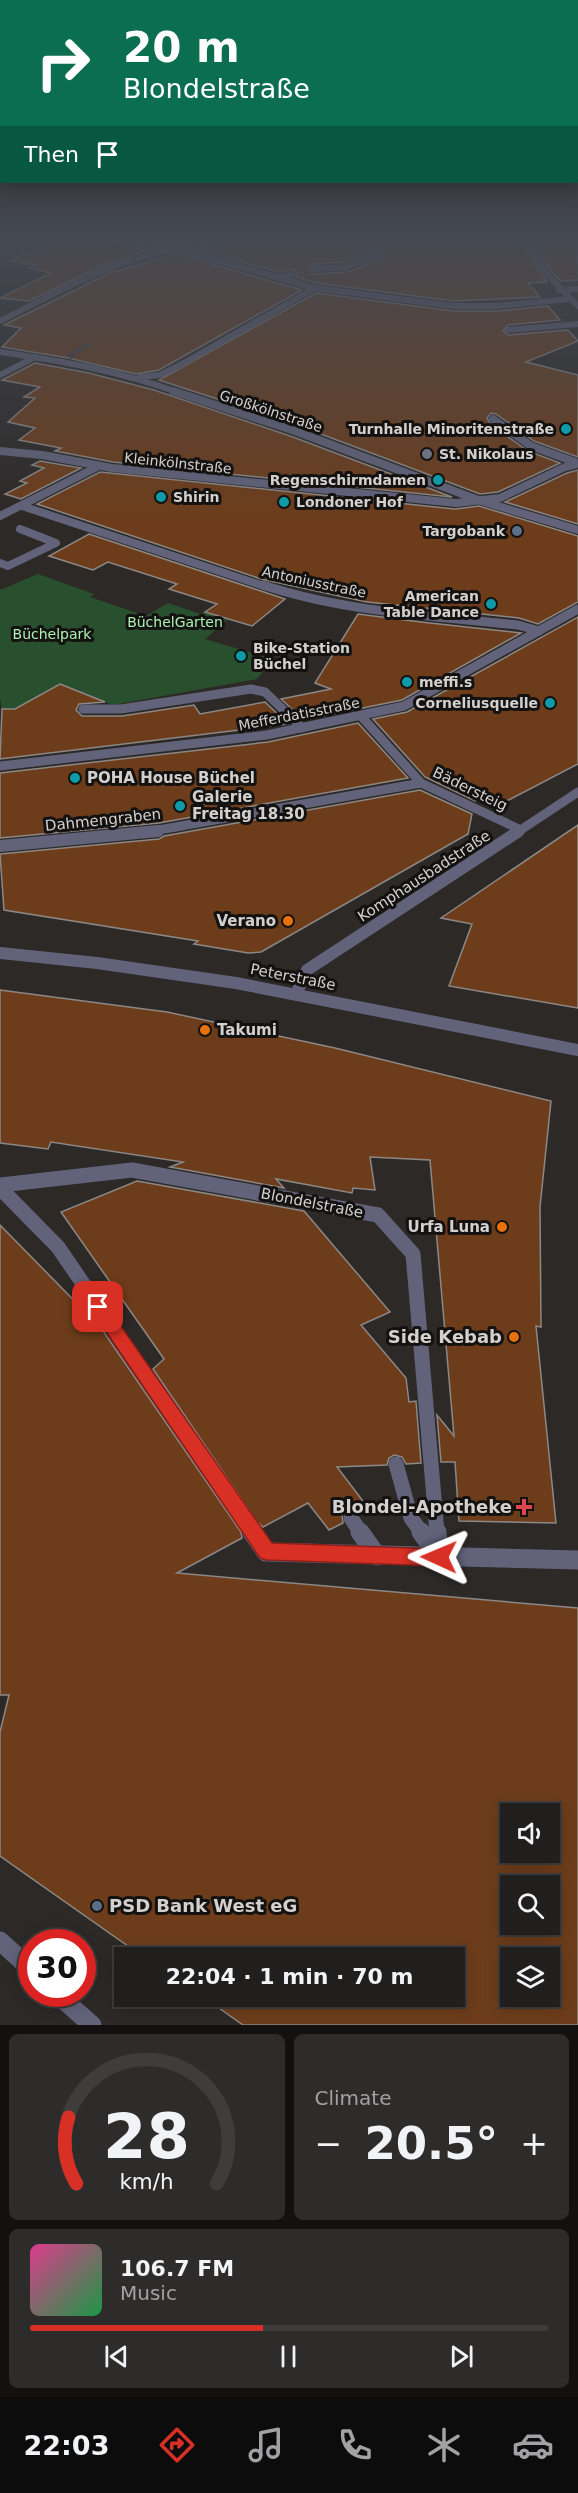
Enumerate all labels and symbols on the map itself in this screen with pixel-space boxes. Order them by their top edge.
street label: Großkölnstraße [218,387,324,435]
place label: Turnhalle Minoritenstraße [349,421,554,437]
marker: Turnhalle Minoritenstraße [559,422,573,436]
place label: St. Nikolaus [439,446,534,462]
marker: St. Nikolaus [420,447,434,461]
street label: Kleinkölnstraße [123,449,233,477]
place label: Regenschirmdamen [270,472,426,488]
marker: Regenschirmdamen [431,473,445,487]
place label: Shirin [173,489,220,505]
marker: Shirin [154,490,168,504]
place label: Londoner Hof [296,494,404,510]
marker: Londoner Hof [277,495,291,509]
place label: Targobank [423,523,506,539]
marker: Targobank [510,524,524,538]
street label: Antoniusstraße [261,563,367,601]
place label: American Table Dance [384,588,479,620]
marker: American Table Dance [484,597,498,611]
park label: BüchelGarten [127,614,223,630]
park label: Büchelpark [13,626,92,642]
place label: Bike-Station Büchel [253,640,350,672]
marker: Bike-Station Büchel [234,649,248,663]
place label: meffi.s [419,674,472,690]
marker: meffi.s [400,675,414,689]
street label: Mefferdatisstraße [237,694,361,734]
place label: Corneliusquelle [415,695,538,711]
marker: Corneliusquelle [543,696,557,710]
street label: Bädersteig [430,763,510,815]
place label: POHA House Büchel [87,769,255,787]
marker: POHA House Büchel [68,771,82,785]
place label: Galerie Freitag 18.30 [192,788,305,823]
marker: Galerie Freitag 18.30 [173,799,187,813]
street label: Dahmengraben [44,805,162,835]
street label: Komphausbadstraße [354,826,494,926]
place label: Verano [217,912,276,930]
marker: Verano [281,914,295,928]
street label: Peterstraße [249,960,337,994]
place label: Takumi [217,1021,277,1039]
marker: Takumi [198,1023,212,1037]
street label: Blondelstraße [259,1184,365,1222]
place label: Urfa Luna [408,1218,490,1236]
marker: Urfa Luna [495,1220,509,1234]
pin [72,1281,123,1332]
place label: Side Kebab [388,1326,502,1347]
marker: Side Kebab [507,1330,521,1344]
place label: Blondel-Apotheke [332,1496,512,1517]
marker: Blondel-Apotheke [517,1500,531,1514]
position arrow [407,1525,471,1589]
place label: PSD Bank West eG [109,1895,297,1916]
marker: PSD Bank West eG [90,1899,104,1913]
speed limit sign: 30 [18,1929,96,2007]

